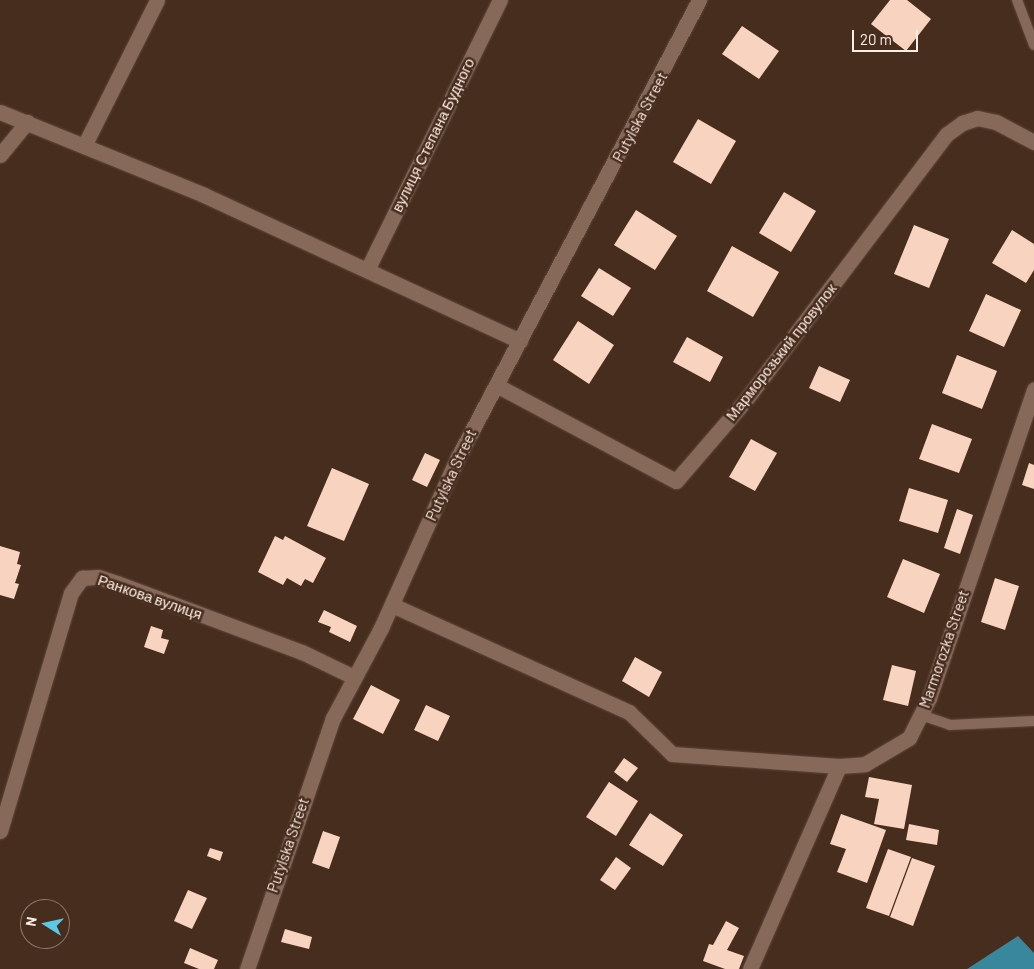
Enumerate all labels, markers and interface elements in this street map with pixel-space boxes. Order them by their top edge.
scale bar [854,20,920,52]
text: 20 m [860,30,892,48]
street label: вулиця Степана Будного [388,55,478,215]
street label: Putylska Street [609,69,671,165]
street label: Марморозький провулок [722,280,840,424]
street label: Putylska Street [422,426,480,524]
street label: Ранкова вулиця [96,571,204,623]
street label: Marmorozka Street [915,588,973,710]
street label: Putylska Street [263,795,313,895]
north arrow [20,899,70,949]
text: N [22,915,40,928]

